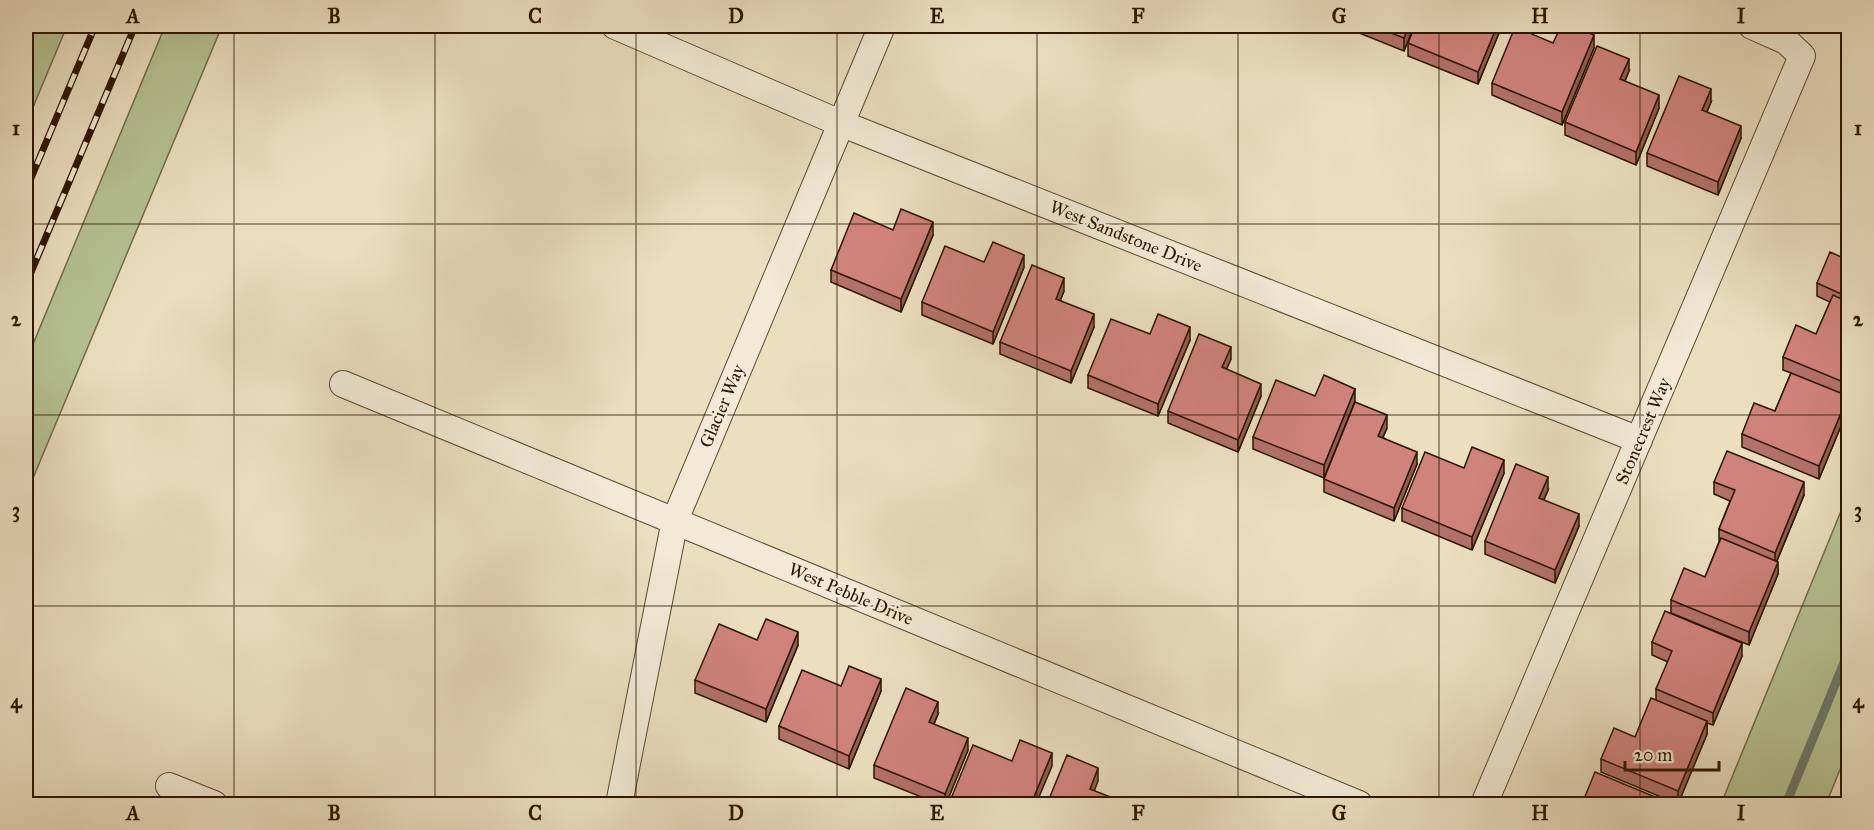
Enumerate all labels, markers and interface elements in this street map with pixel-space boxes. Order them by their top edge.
text: A [124,4,140,28]
text: B [327,4,341,28]
text: C [528,4,542,28]
text: D [728,4,744,28]
text: E [930,4,945,28]
text: F [1131,4,1145,28]
text: G [1332,4,1347,28]
text: H [1531,4,1549,28]
text: I [1737,4,1746,28]
text: 1 [12,116,20,140]
text: 1 [1854,116,1862,140]
street label: West Sandstone Drive [1047,195,1205,277]
text: 2 [11,307,22,331]
text: 2 [1853,307,1864,331]
street label: Glacier Way [695,361,750,451]
street label: Stonecrest Way [1611,374,1676,488]
text: 3 [12,498,20,523]
text: 3 [1854,498,1862,523]
street label: West Pebble Drive [785,558,917,630]
text: 4 [10,689,22,714]
text: 4 [1852,689,1864,714]
scale bar [1625,734,1720,772]
text: 20 m [1634,744,1672,766]
text: A [124,801,140,825]
text: B [327,801,341,825]
text: C [528,801,542,825]
text: D [728,801,744,825]
text: E [930,801,945,825]
text: F [1131,801,1145,825]
text: G [1332,801,1347,825]
text: H [1531,801,1549,825]
text: I [1737,801,1746,825]

